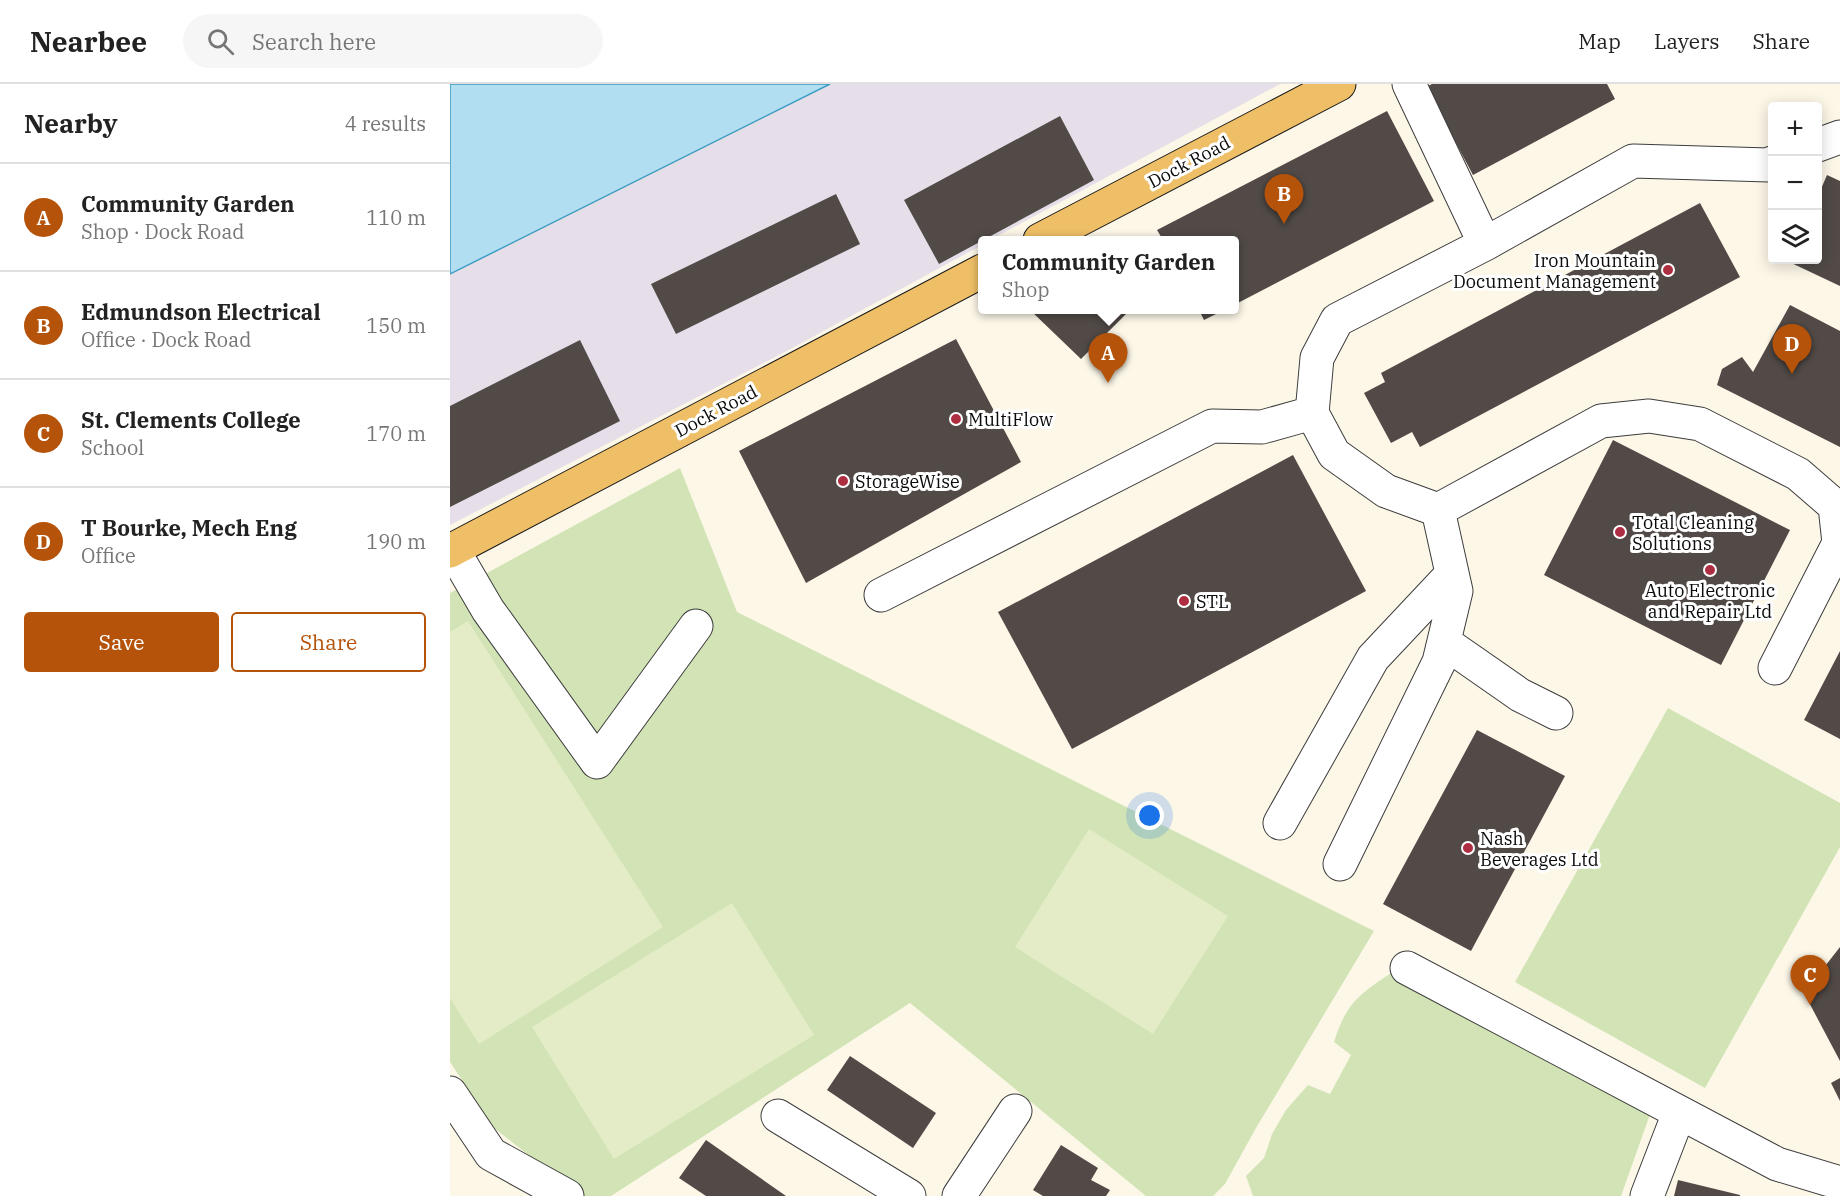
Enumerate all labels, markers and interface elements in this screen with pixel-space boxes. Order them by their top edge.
search box [183,14,603,68]
text: Nearbee [30,23,147,60]
icon: search [204,25,237,58]
text: Search here [252,27,376,56]
text: Map [1578,27,1621,55]
text: Layers [1654,27,1720,55]
text: Share [1753,27,1810,55]
map controls [1768,102,1822,264]
button: + [1768,102,1822,156]
text: Nearby [24,106,118,140]
text: 4 results [345,110,426,137]
street label: Dock Road [1144,131,1234,193]
button: − [1768,156,1822,210]
pin: B [1264,174,1304,224]
text: Community Garden [81,189,295,218]
text: A [37,204,50,231]
text: 110 m [366,204,426,231]
button: layers [1768,210,1822,264]
text: Shop · Dock Road [81,218,244,245]
popup [978,236,1239,314]
text: Community Garden [1002,247,1215,276]
place label: Iron Mountain Document Management [1453,249,1656,293]
marker: Iron Mountain Document Management [1661,263,1675,277]
text: Shop [1002,276,1049,303]
text: Edmundson Electrical [81,297,321,326]
text: B [36,312,51,339]
text: 150 m [366,312,426,339]
pin: D [1772,324,1812,374]
text: Office · Dock Road [81,326,251,353]
pin: A [1088,334,1128,383]
street label: Dock Road [671,380,761,442]
text: St. Clements College [81,405,301,434]
place label: MultiFlow [968,408,1053,431]
marker: MultiFlow [949,412,963,426]
text: C [37,420,50,447]
text: 170 m [366,420,426,447]
text: School [81,434,144,461]
place label: StorageWise [855,470,960,493]
marker: StorageWise [836,474,850,488]
place label: Total Cleaning Solutions [1632,511,1754,555]
text: T Bourke, Mech Eng [81,513,297,542]
marker: Total Cleaning Solutions [1613,525,1627,539]
text: D [36,528,51,555]
text: 190 m [366,528,426,555]
text: Office [81,542,136,569]
marker: Auto Electronic and Repair Ltd [1703,563,1717,577]
place label: Auto Electronic and Repair Ltd [1645,579,1775,623]
place label: STL [1196,590,1229,613]
marker: STL [1177,594,1191,608]
button: Save [24,612,219,672]
button: Share [231,612,426,672]
your location [1135,801,1164,830]
place label: Nash Beverages Ltd [1480,827,1599,871]
marker: Nash Beverages Ltd [1461,841,1475,855]
pin: C [1790,956,1830,1005]

